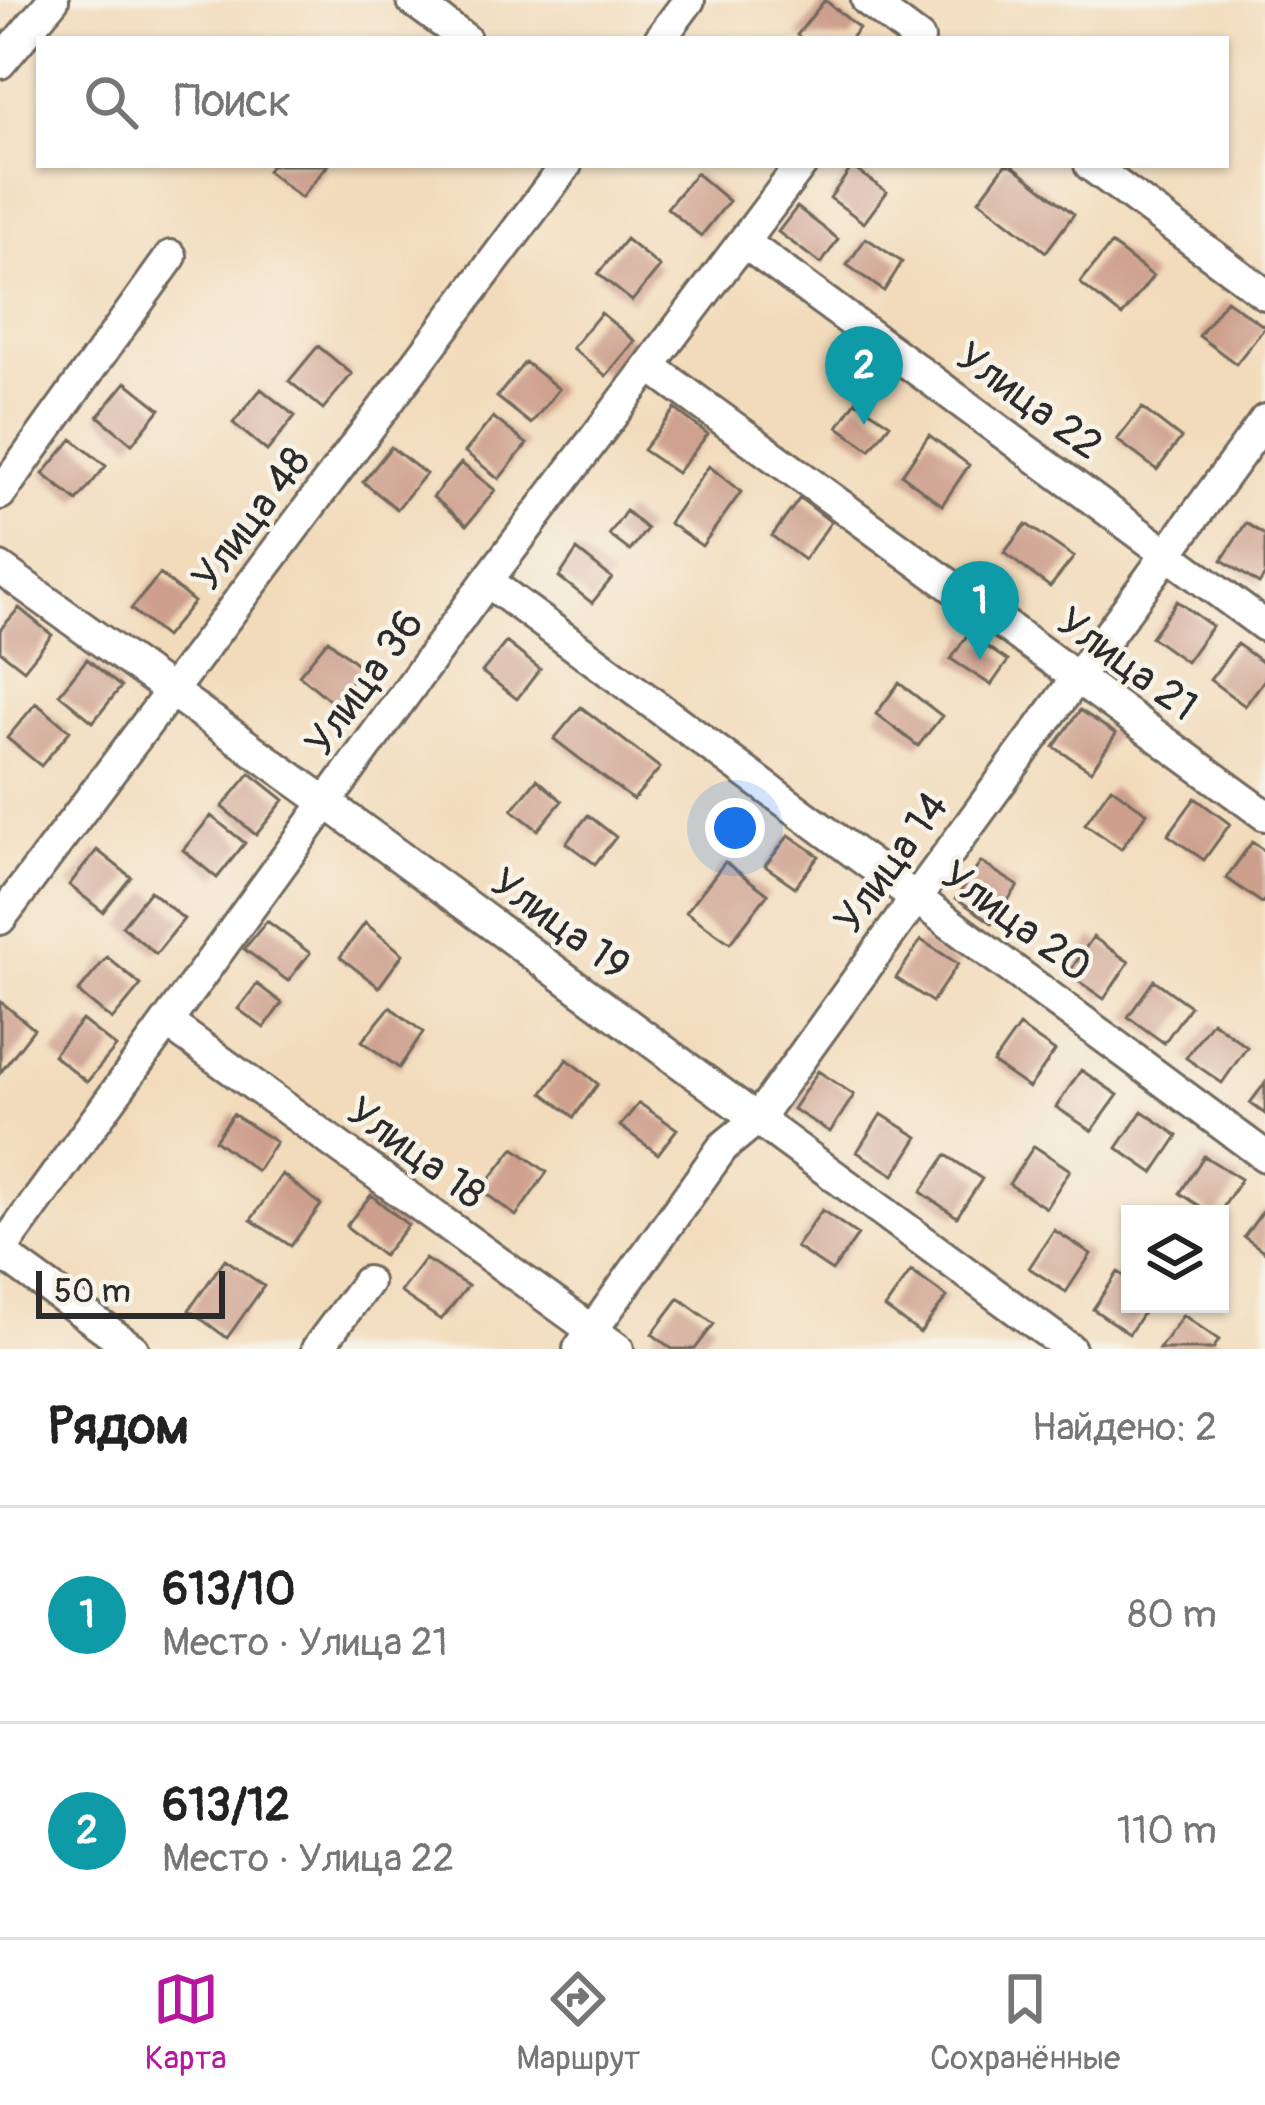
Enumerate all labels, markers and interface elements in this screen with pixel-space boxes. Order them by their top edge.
search box [36,36,1229,168]
icon: search [78,69,144,135]
text: Поиск [174,74,291,130]
pin: 2 [825,326,903,425]
street label: Улица 22 [946,331,1112,472]
street label: Улица 48 [181,437,322,601]
pin: 1 [941,561,1019,660]
street label: Улица 21 [1046,596,1207,733]
street label: Улица 36 [294,600,435,767]
street label: Улица 14 [823,782,960,944]
your location [705,798,765,858]
street label: Улица 20 [931,850,1101,994]
street label: Улица 19 [480,857,639,992]
street label: Улица 18 [336,1086,495,1221]
map controls [1121,1205,1229,1313]
button: layers [1121,1205,1229,1313]
scale bar [36,1265,225,1318]
text: 50 m [54,1271,131,1312]
text: Рядом [48,1395,189,1459]
text: Найдено: 2 [1032,1403,1217,1452]
text: 613/10 [162,1562,295,1618]
text: 1 [79,1590,95,1639]
text: 80 m [1128,1590,1217,1639]
text: Место · Улица 21 [162,1618,448,1667]
text: 613/12 [162,1778,290,1834]
text: 2 [76,1806,98,1855]
text: 110 m [1117,1806,1217,1855]
text: Место · Улица 22 [162,1834,454,1883]
tab: Карта [145,1966,227,2079]
tab: Маршрут [516,1966,640,2079]
tab: Сохранённые [930,1966,1120,2079]

